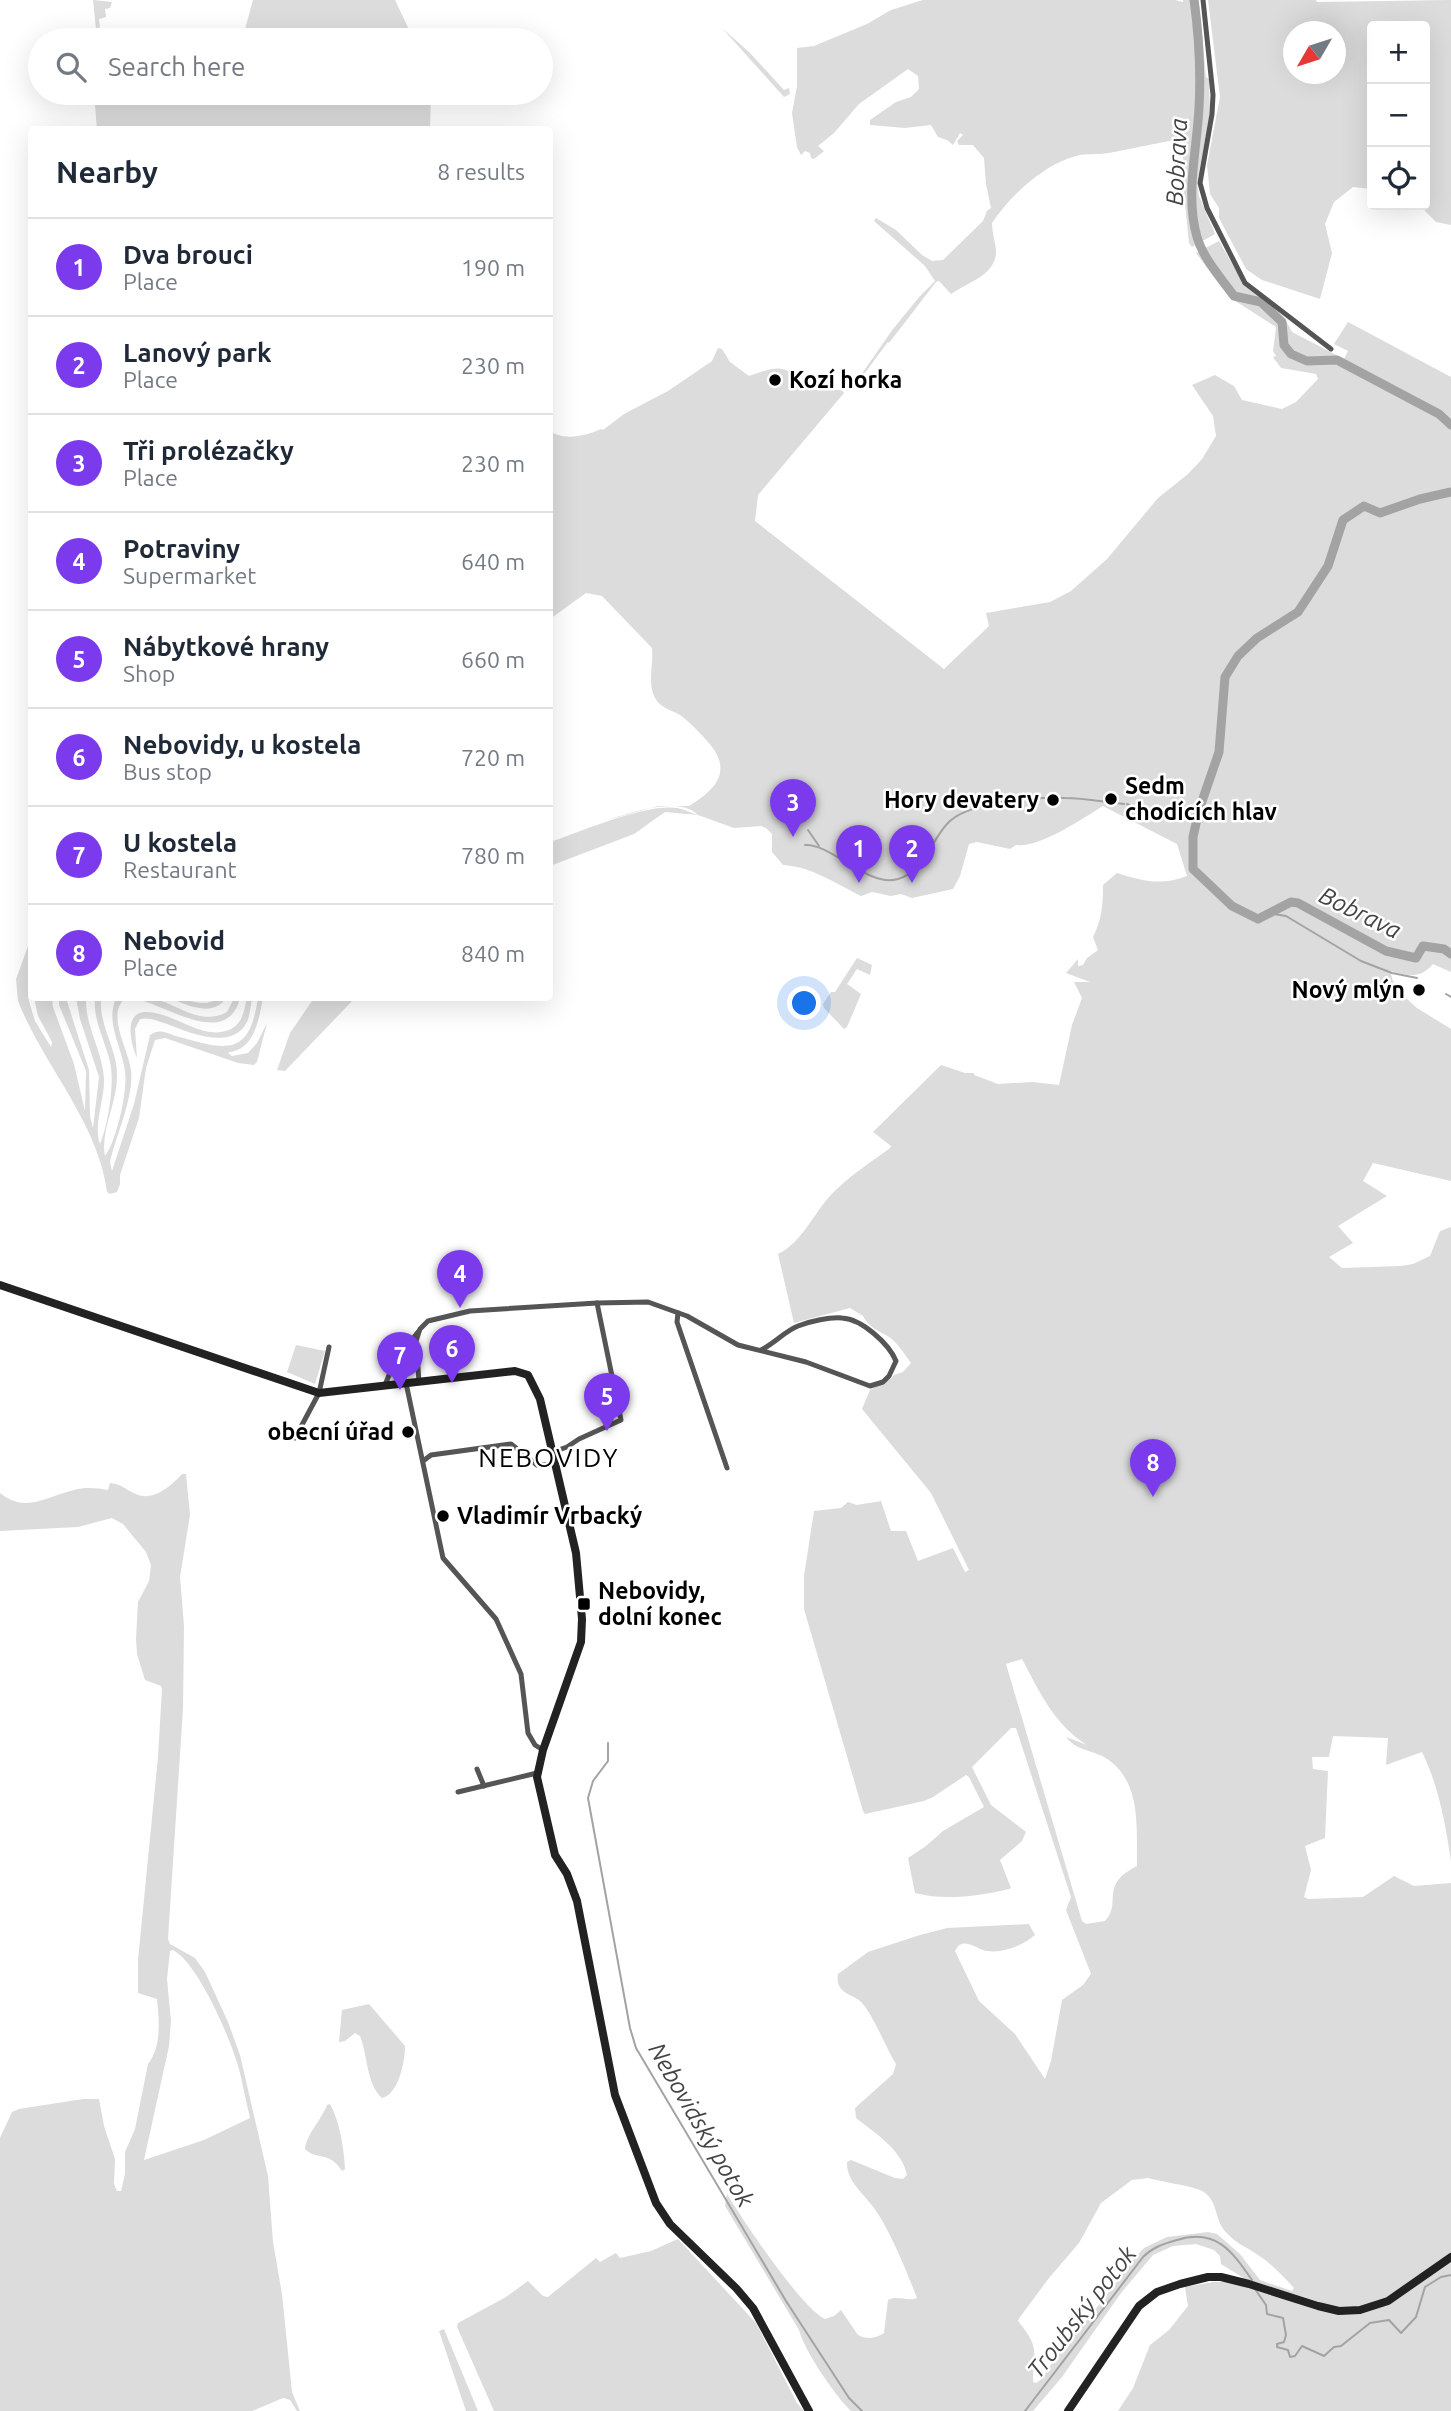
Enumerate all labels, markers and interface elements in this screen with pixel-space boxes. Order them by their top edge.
north arrow [1283,21,1346,84]
map controls [1367,21,1430,210]
button: + [1367,21,1430,84]
search box [28,28,553,105]
icon: search [52,48,90,86]
text: Search here [108,52,245,81]
button: − [1367,84,1430,147]
water label: Bobrava [1161,118,1192,206]
button: locate [1367,147,1430,210]
text: Nearby [56,155,158,189]
text: 8 results [437,159,525,184]
text: Dva brouci [123,240,253,269]
text: 1 [73,255,85,280]
text: 190 m [461,255,525,280]
text: Place [123,269,178,294]
text: Lanový park [123,338,272,367]
text: 2 [73,353,85,378]
text: 230 m [461,353,525,378]
text: Place [123,367,178,392]
place label: Kozí horka [789,367,902,392]
marker: Kozí horka [767,372,783,388]
text: Tři prolézačky [123,436,294,465]
text: 3 [73,451,85,476]
text: 230 m [461,451,525,476]
text: Place [123,465,178,490]
text: Potraviny [123,534,240,563]
text: 4 [73,549,85,574]
text: 640 m [461,549,525,574]
text: Supermarket [123,563,256,588]
text: Nábytkové hrany [123,632,329,661]
text: 5 [73,647,85,672]
text: 660 m [461,647,525,672]
text: Shop [123,661,175,686]
text: Nebovidy, u kostela [123,730,361,759]
text: 6 [73,745,85,770]
text: 720 m [461,745,525,770]
text: Bus stop [123,759,212,784]
place label: Sedm chodících hlav [1125,773,1277,824]
pin: 3 [770,779,816,837]
place label: Hory devatery [884,787,1039,812]
marker: Sedm chodících hlav [1103,791,1119,807]
marker: Hory devatery [1045,792,1061,808]
pin: 1 [836,825,882,883]
pin: 2 [889,825,935,883]
text: U kostela [123,828,237,857]
text: 7 [73,843,85,868]
text: 780 m [461,843,525,868]
text: Restaurant [123,857,237,882]
water label: Bobrava [1315,881,1405,944]
text: Nebovid [123,926,225,955]
text: 8 [73,941,85,966]
text: 840 m [461,941,525,966]
text: Place [123,955,178,980]
place label: Nový mlýn [1292,977,1405,1002]
marker: Nový mlýn [1411,982,1427,998]
your location [787,986,821,1020]
pin: 4 [437,1250,483,1308]
pin: 6 [429,1325,475,1383]
pin: 7 [377,1332,423,1390]
pin: 5 [584,1373,630,1431]
place label: obecní úřad [268,1419,394,1444]
marker: obecní úřad [400,1424,416,1440]
pin: 8 [1130,1439,1176,1497]
district label: NEBOVIDY [478,1443,620,1472]
place label: Vladimír Vrbacký [457,1503,642,1528]
marker: Vladimír Vrbacký [435,1508,451,1524]
place label: Nebovidy, dolní konec [598,1578,722,1629]
marker: Nebovidy, dolní konec [576,1596,592,1612]
water label: Nebovidský potok [643,2038,760,2212]
water label: Troubský potok [1022,2240,1142,2383]

